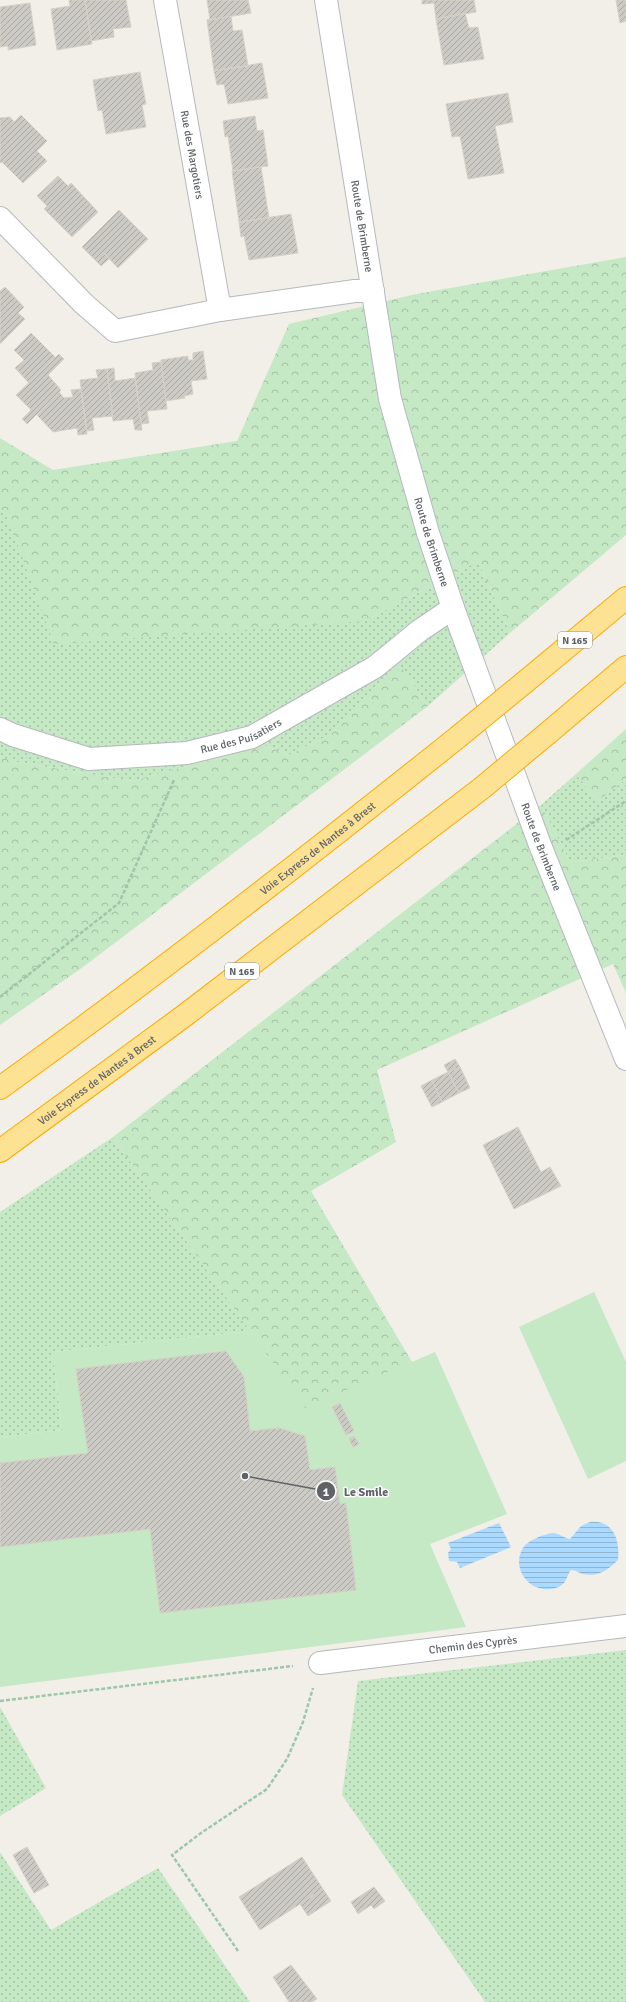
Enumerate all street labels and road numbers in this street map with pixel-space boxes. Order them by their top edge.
street label: Rue des Margotiers [178,109,206,200]
street label: Route de Brimberne [348,179,376,273]
street label: Route de Brimberne [411,496,451,589]
road number: N 165 [558,632,592,648]
street label: Rue des Puisatiers [199,716,284,756]
street label: Voie Express de Nantes à Brest [258,799,378,898]
street label: Route de Brimberne [518,801,564,893]
road number: N 165 [225,963,259,979]
street label: Voie Express de Nantes à Brest [36,1033,159,1128]
street label: Chemin des Cyprès [428,1633,518,1657]

